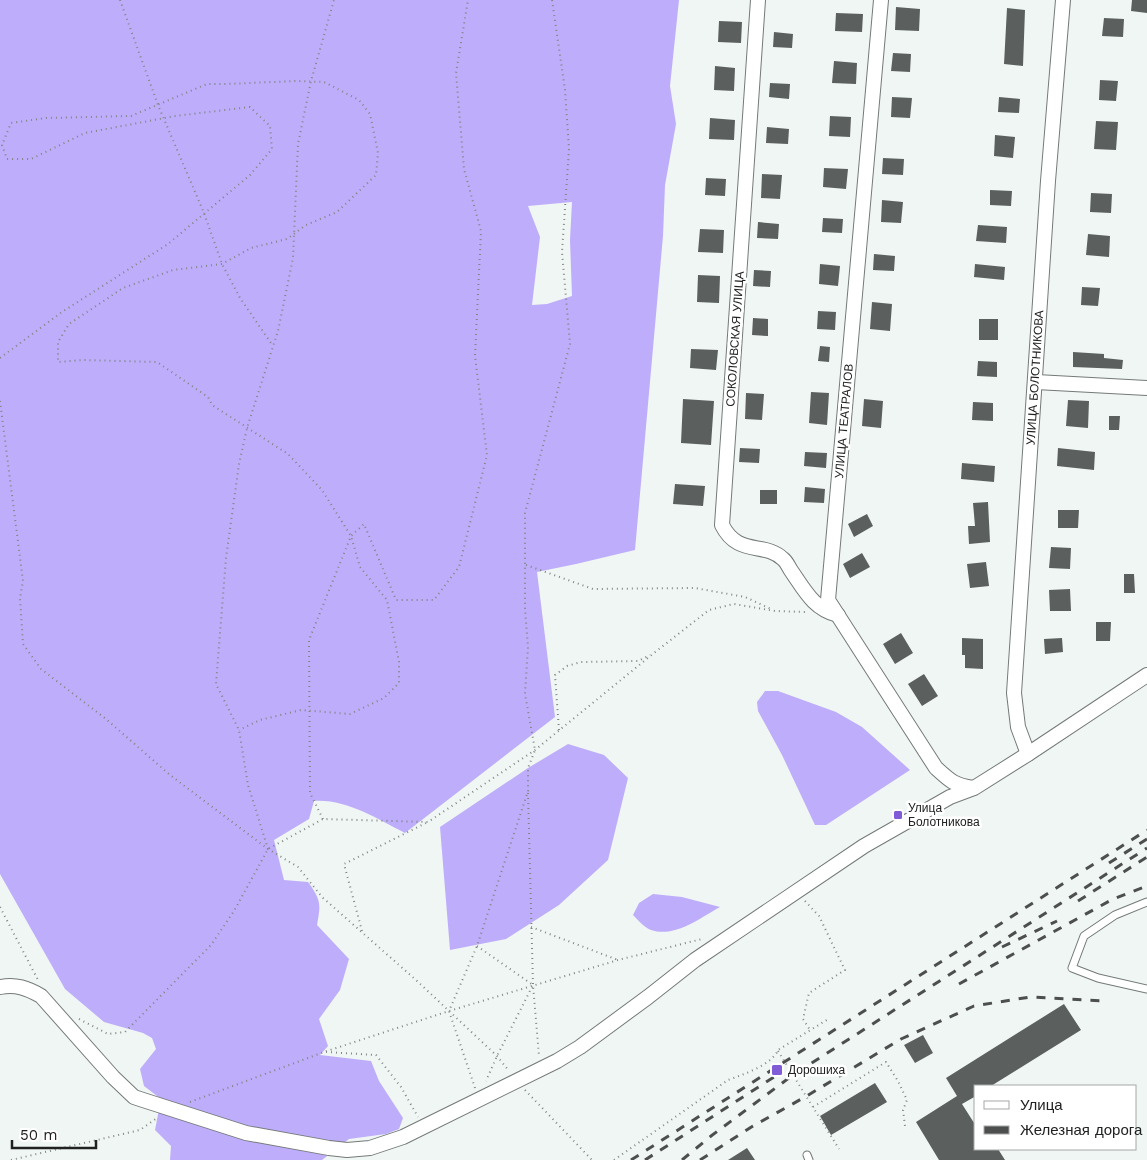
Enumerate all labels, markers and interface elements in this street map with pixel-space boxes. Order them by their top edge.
street label: СОКОЛОВСКАЯ УЛИЦА [723,271,747,407]
street label: УЛИЦА БОЛОТНИКОВА [1023,310,1046,446]
street label: УЛИЦА ТЕАТРАЛОВ [832,363,856,479]
place label: Улица Болотникова [908,801,980,829]
marker: Улица Болотникова [892,809,904,821]
marker: Дорошиха [770,1063,784,1077]
place label: Дорошиха [788,1063,845,1077]
legend [974,1085,1137,1150]
text: Улица [1020,1096,1063,1114]
scale bar [12,1118,96,1150]
text: Железная дорога [1020,1121,1143,1139]
text: 50 m [20,1126,57,1144]

